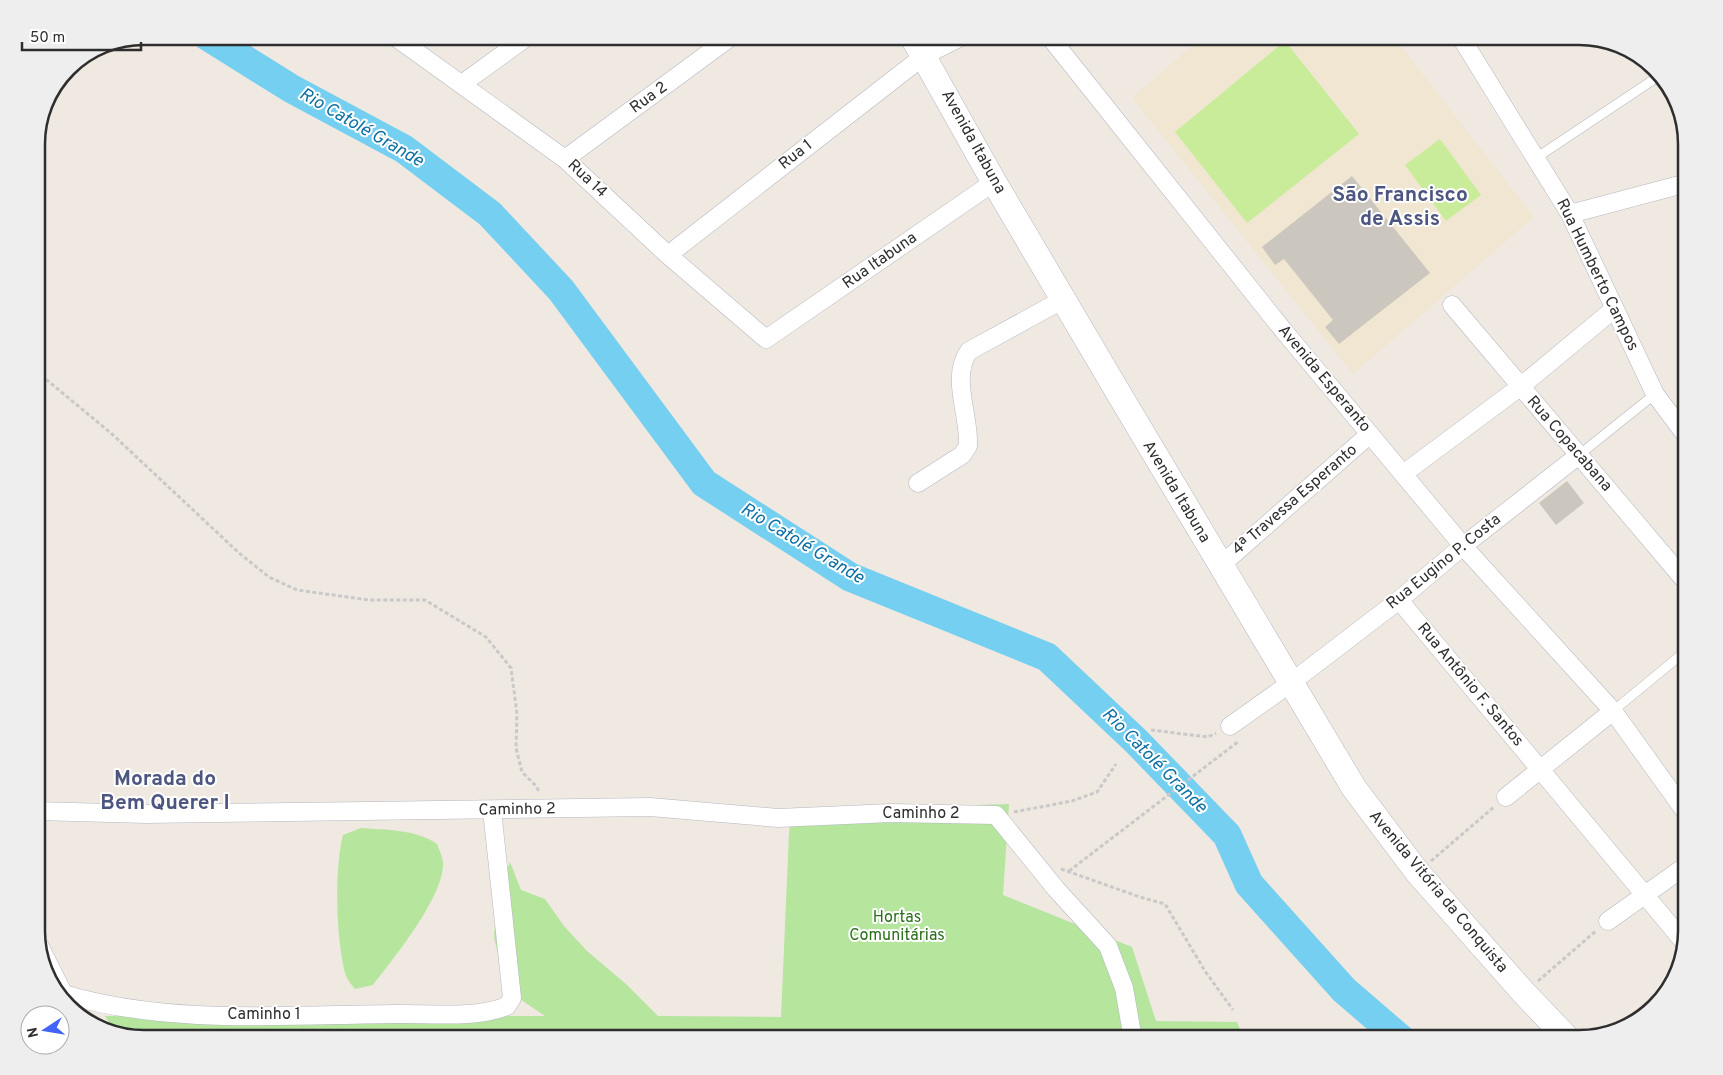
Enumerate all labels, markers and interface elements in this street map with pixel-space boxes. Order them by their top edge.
scale bar [22,20,141,52]
text: 50 m [30,29,65,48]
street label: Rua 2 [626,78,672,118]
water label: Rio Catolé Grande [295,83,428,173]
street label: Avenida Itabuna [936,87,1010,197]
street label: Rua 1 [775,136,817,174]
street label: Rua 14 [563,156,611,202]
district label: São Francisco de Assis [1332,182,1468,233]
street label: Rua Humberto Campos [1551,196,1643,354]
street label: Rua Itabuna [839,228,921,294]
street label: Avenida Esperanto [1273,321,1375,437]
street label: Rua Copacabana [1522,392,1616,496]
street label: Avenida Itabuna [1138,437,1214,547]
street label: 4ª Travessa Esperanto [1228,440,1362,560]
water label: Rio Catolé Grande [736,498,868,590]
street label: Rua Eugino P. Costa [1383,510,1505,614]
street label: Rua Antônio F. Santos [1412,619,1528,751]
water label: Rio Catolé Grande [1096,703,1212,819]
district label: Morada do Bem Querer I [100,766,230,817]
street label: Caminho 2 [478,799,556,821]
street label: Caminho 2 [882,804,960,824]
street label: Avenida Vitória da Conquista [1364,807,1512,977]
park label: Hortas Comunitárias [849,908,945,946]
north arrow [20,1005,70,1055]
street label: Caminho 1 [227,1005,301,1025]
text: N [24,1026,43,1039]

